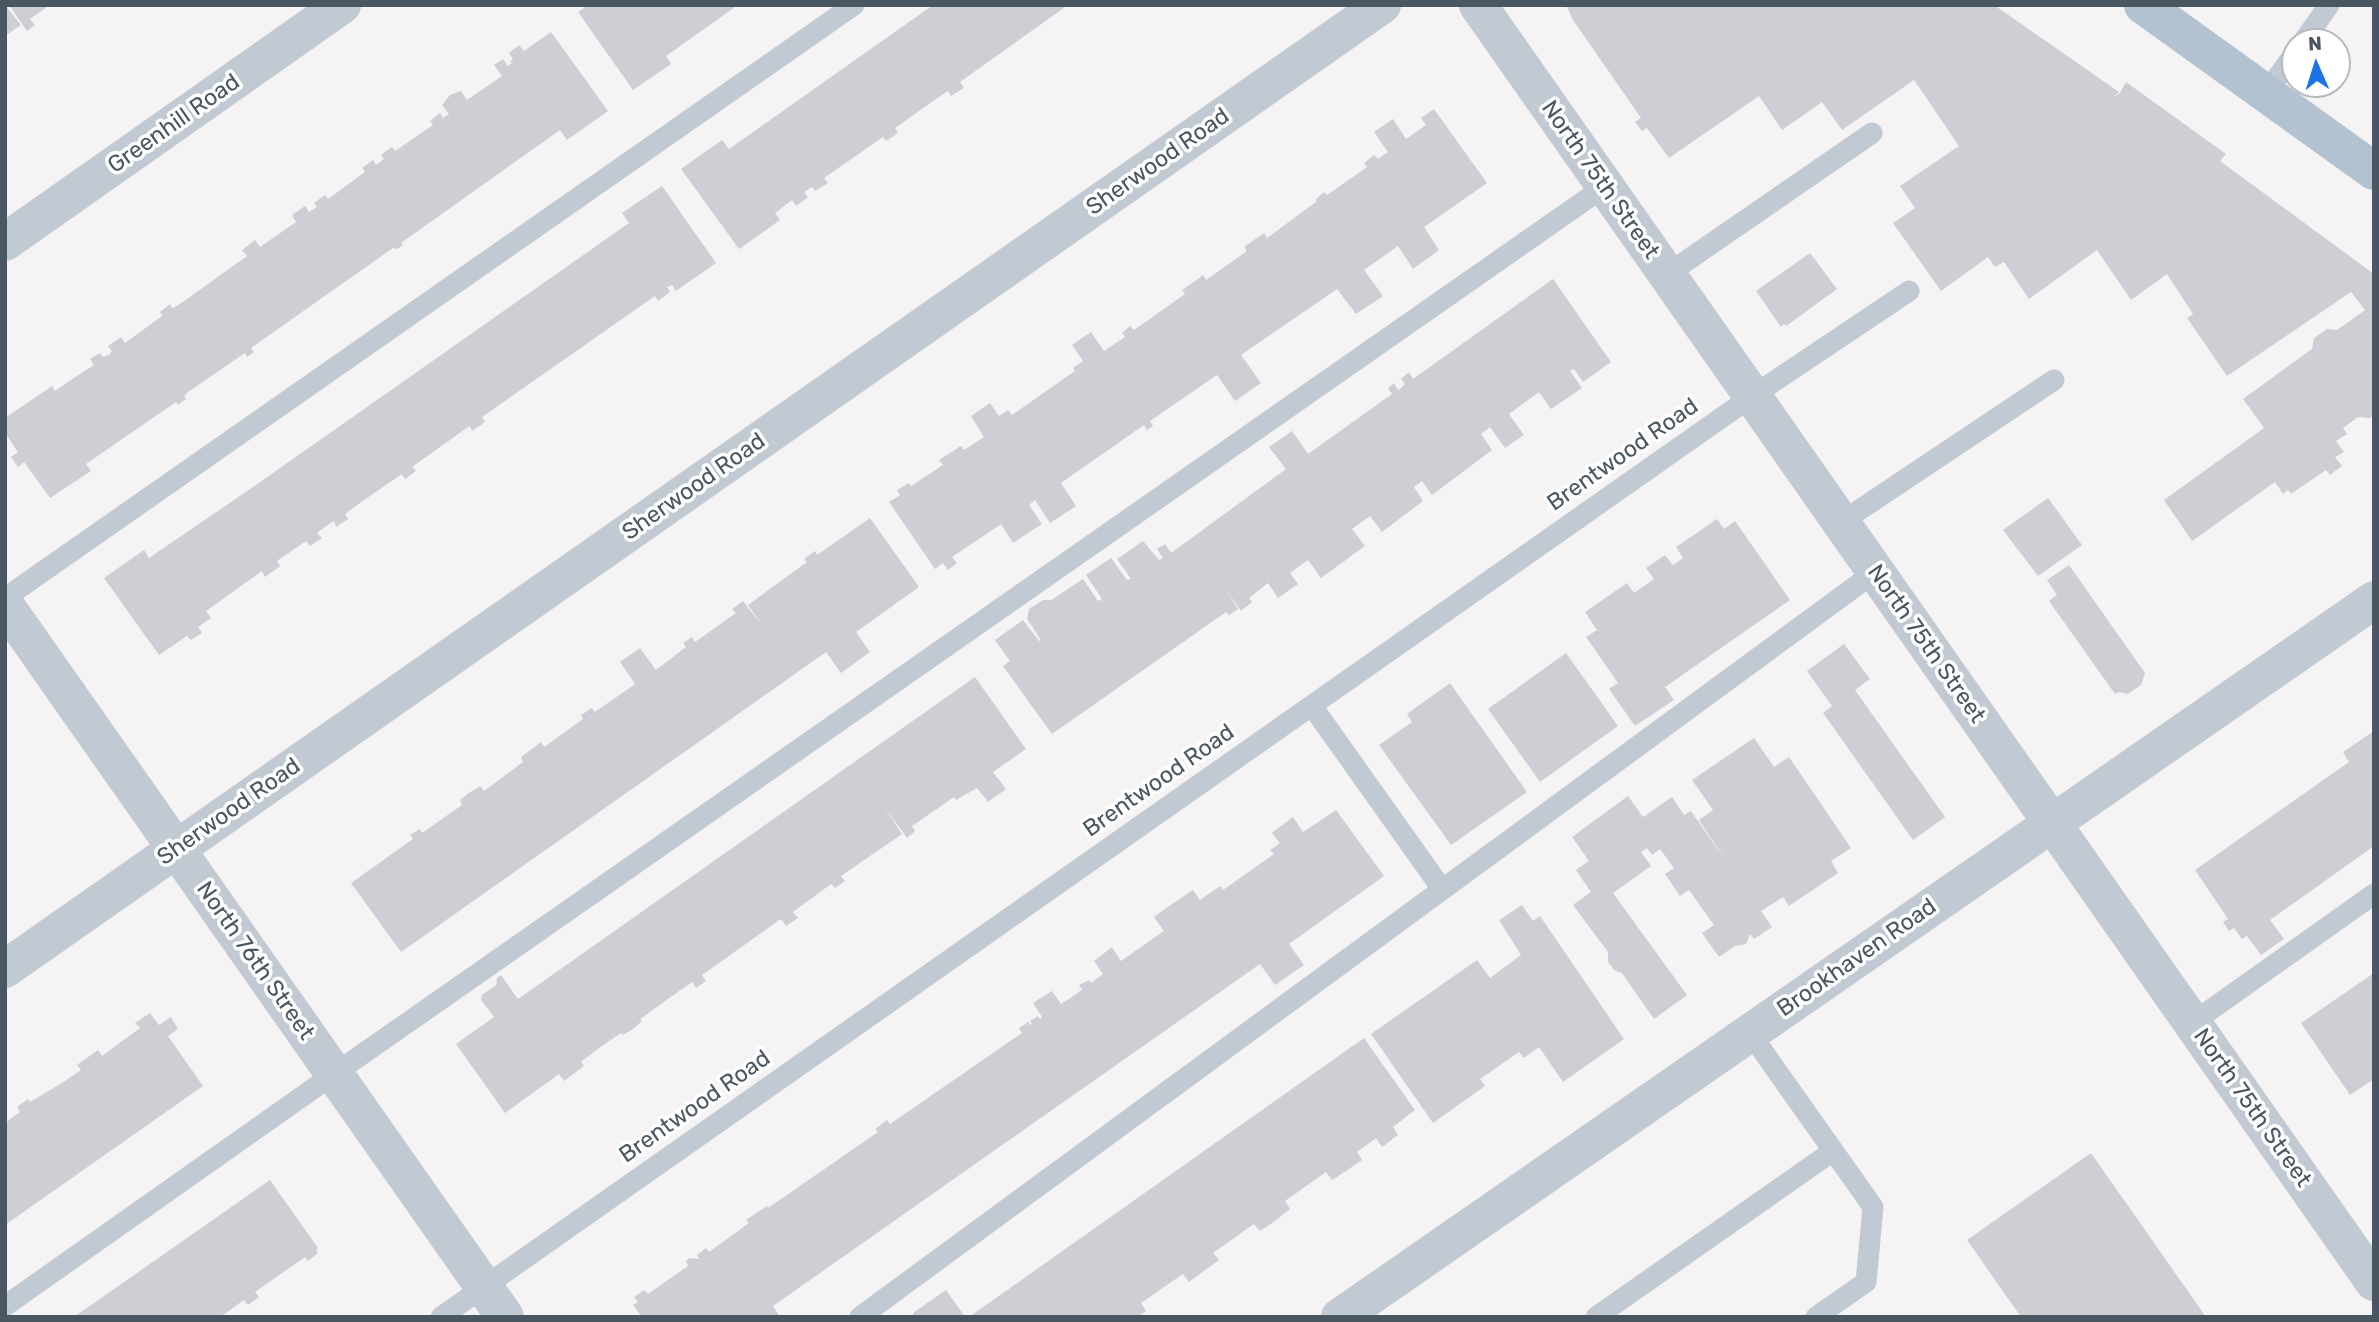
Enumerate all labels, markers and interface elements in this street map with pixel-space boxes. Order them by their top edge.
north arrow [2281,28,2351,98]
text: N [2308,32,2322,55]
street label: Greenhill Road [103,68,245,180]
street label: North 75th Street [1535,95,1665,265]
street label: Sherwood Road [1081,102,1235,222]
street label: Brentwood Road [1542,393,1704,517]
street label: Sherwood Road [617,427,771,547]
street label: North 75th Street [1861,559,1991,729]
street label: Brentwood Road [1078,719,1240,843]
street label: Sherwood Road [152,752,306,872]
street label: North 76th Street [190,877,320,1045]
street label: Brookhaven Road [1772,893,1942,1023]
street label: North 75th Street [2187,1023,2317,1193]
street label: Brentwood Road [614,1045,776,1169]

